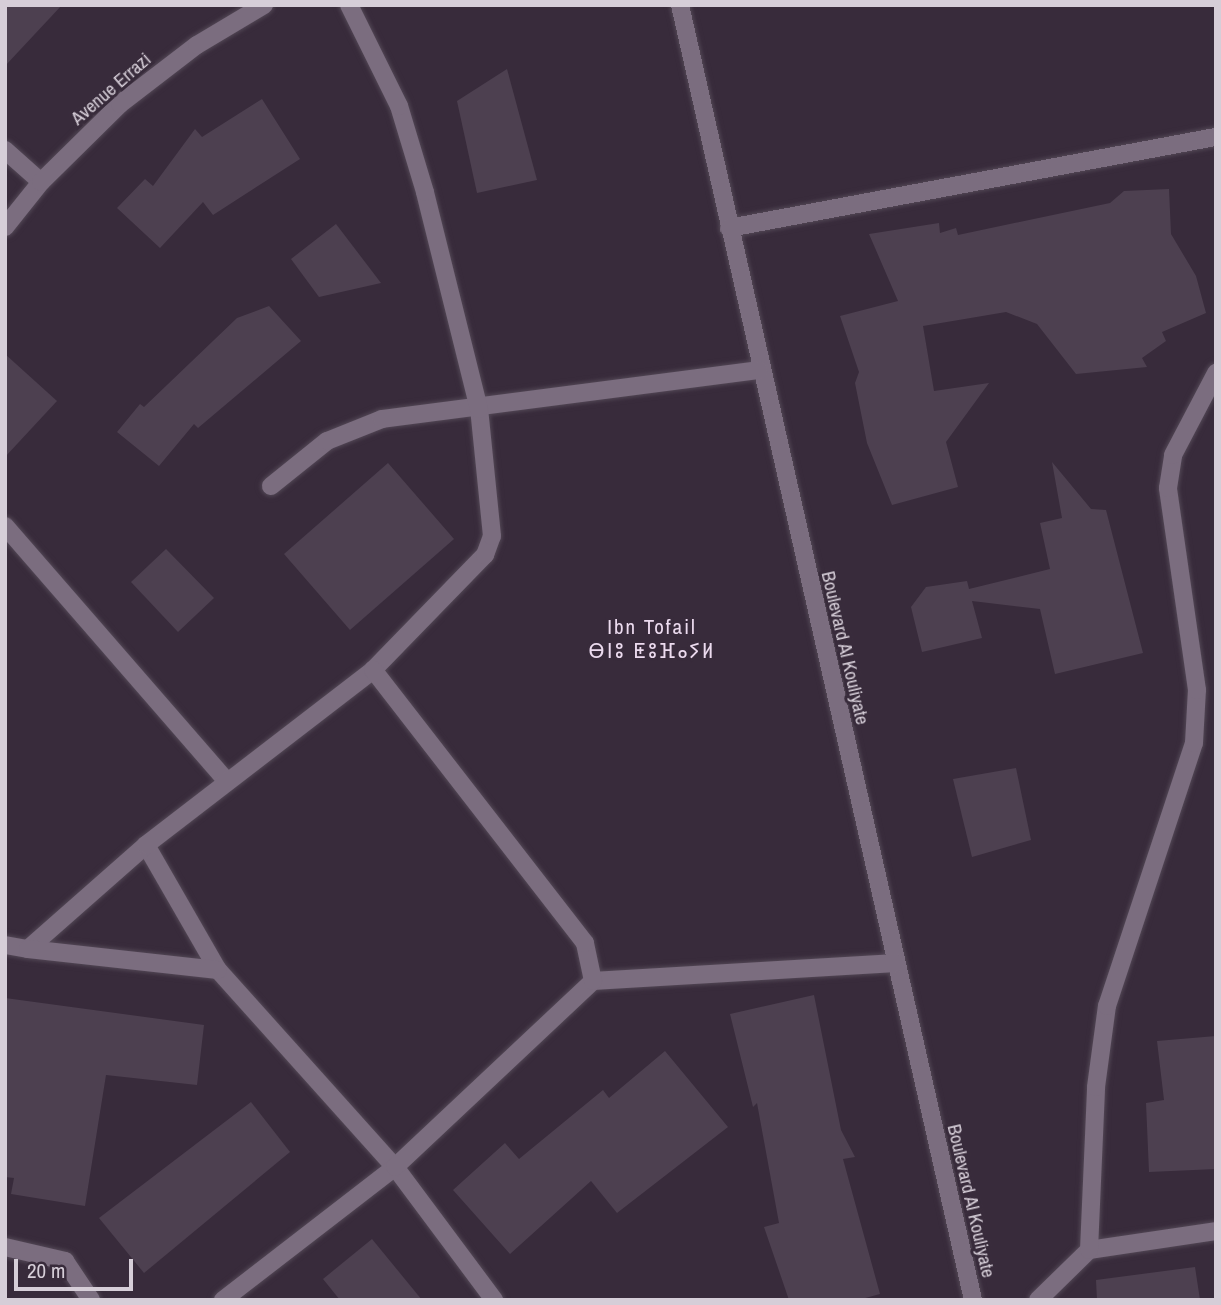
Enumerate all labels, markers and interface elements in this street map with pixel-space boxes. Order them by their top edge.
street label: Avenue Errazi [66,48,156,130]
street label: Boulevard Al Kouliyate [816,569,874,727]
district label: Ibn Tofail ⴱⵏⵓ ⵟⵓⴼⴰⵢⵍ [598,614,706,664]
street label: Boulevard Al Kouliyate [942,1122,1000,1280]
scale bar [18,1246,136,1290]
text: 20 m [27,1256,65,1285]

